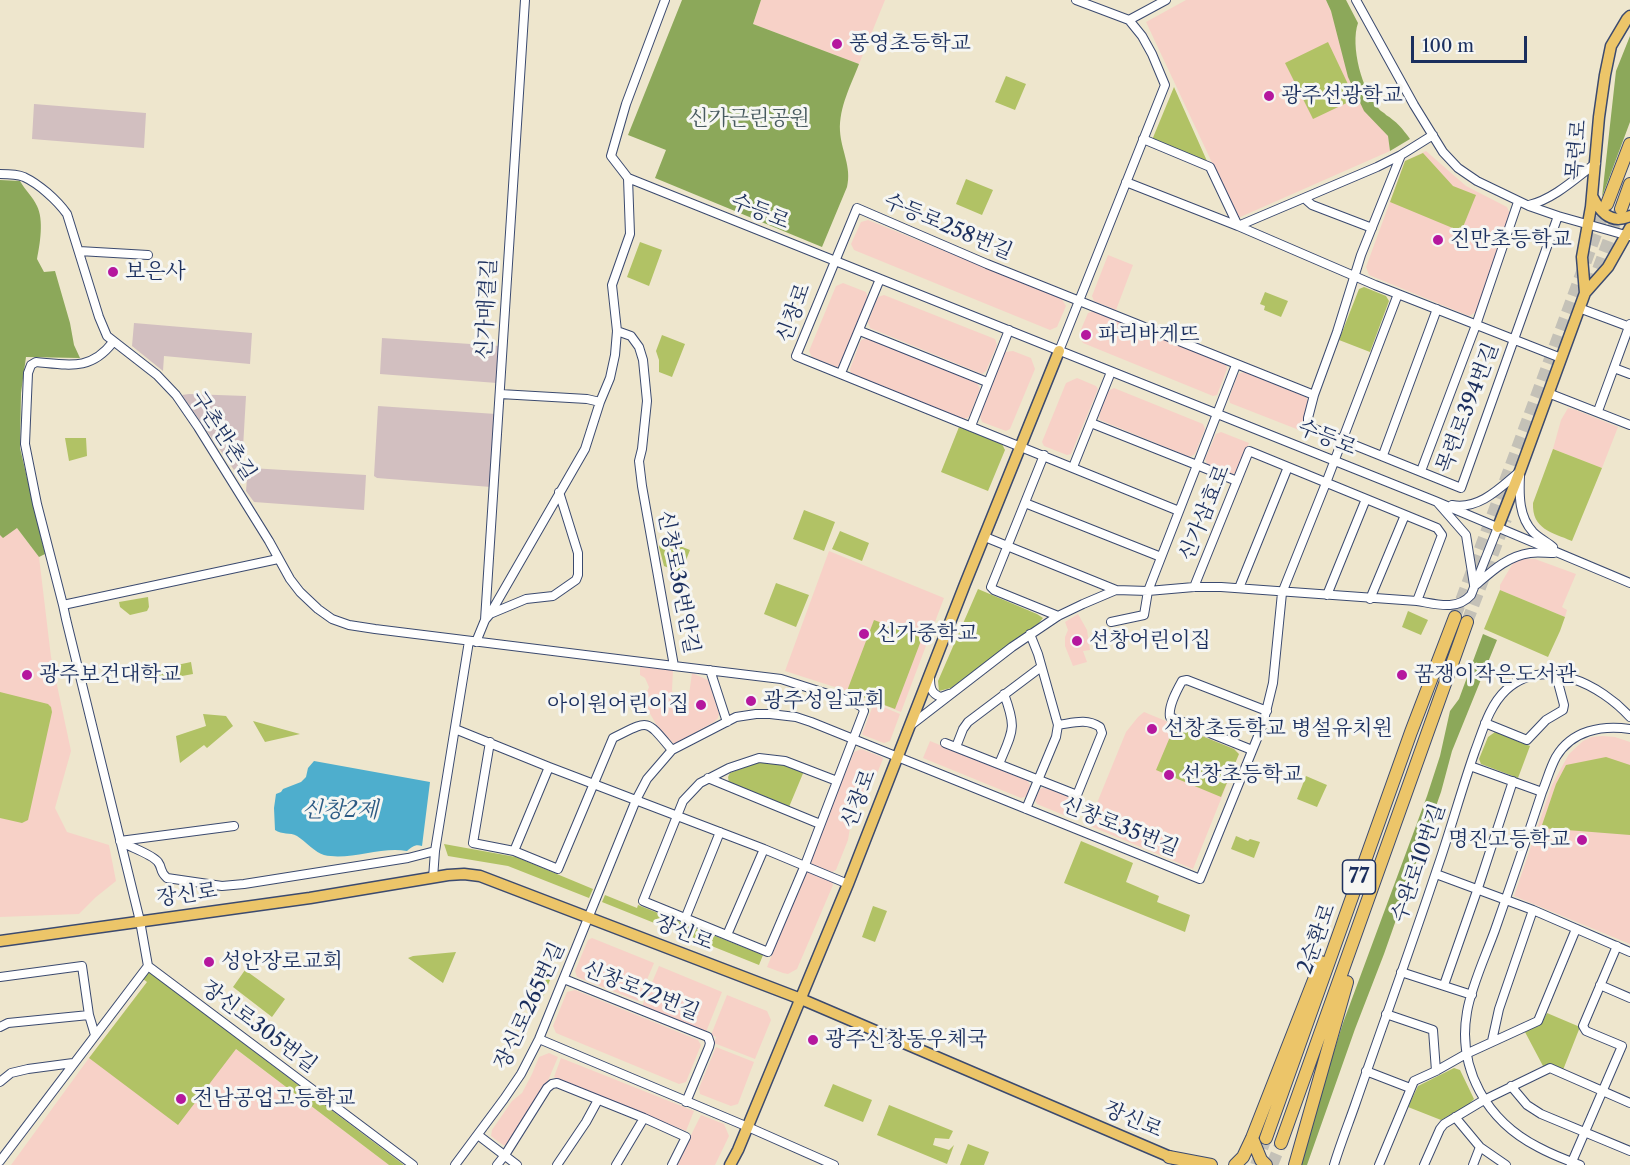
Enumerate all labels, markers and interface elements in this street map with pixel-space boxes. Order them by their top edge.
scale bar [1414,24,1530,62]
place label: 풍영초등학교 [849,31,971,57]
text: 100 m [1422,35,1474,57]
marker: 풍영초등학교 [830,37,844,51]
place label: 광주선광학교 [1281,83,1403,109]
marker: 광주선광학교 [1262,89,1276,103]
park label: 신가근린공원 [688,106,810,132]
street label: 목련로 [1562,119,1592,181]
street label: 수등로 [727,189,793,235]
street label: 수등로258번길 [880,189,1016,265]
place label: 진만초등학교 [1450,227,1572,253]
marker: 진만초등학교 [1431,233,1445,247]
street label: 신가매결길 [472,258,502,360]
place label: 보은사 [125,259,186,285]
marker: 보은사 [106,265,120,279]
street label: 신창로 [772,280,816,346]
place label: 파리바게뜨 [1098,322,1199,348]
marker: 파리바게뜨 [1079,328,1093,342]
street label: 목련로394번길 [1432,339,1504,477]
street label: 구촌반촌길 [185,387,261,485]
street label: 수등로 [1294,415,1360,461]
street label: 신가삼효로 [1174,461,1236,565]
street label: 신창로36번안길 [652,508,704,656]
place label: 신가중학교 [876,621,977,647]
marker: 신가중학교 [857,627,871,641]
place label: 선창어린이집 [1089,628,1211,654]
marker: 선창어린이집 [1070,634,1084,648]
place label: 광주보건대학교 [39,662,181,688]
place label: 꿈쟁이작은도서관 [1414,662,1576,688]
marker: 광주보건대학교 [20,668,34,682]
marker: 꿈쟁이작은도서관 [1395,668,1409,682]
place label: 광주성일교회 [763,688,885,714]
place label: 아이원어린이집 [547,692,689,718]
marker: 광주성일교회 [744,694,758,708]
marker: 아이원어린이집 [694,698,708,712]
place label: 선창초등학교 병설유치원 [1164,716,1393,742]
marker: 선창초등학교 병설유치원 [1145,722,1159,736]
place label: 선창초등학교 [1181,762,1303,788]
street label: 신창로 [836,766,882,832]
marker: 선창초등학교 [1162,768,1176,782]
street label: 신창로35번길 [1058,792,1182,862]
water label: 신창2제 [302,798,378,824]
street label: 수완로10번길 [1387,800,1451,926]
place label: 명진고등학교 [1448,827,1570,853]
marker: 명진고등학교 [1575,833,1589,847]
road number: 77 [1342,860,1376,894]
street label: 장신로 [155,878,219,912]
street label: 2순환로 [1293,900,1341,978]
street label: 장신로 [651,910,717,956]
street label: 장신로265번길 [490,939,570,1073]
place label: 성안장로교회 [221,949,343,975]
marker: 성안장로교회 [202,955,216,969]
street label: 신창로72번길 [579,956,703,1026]
street label: 장신로305번길 [196,976,322,1078]
place label: 광주신창동우체국 [825,1027,987,1053]
marker: 광주신창동우체국 [806,1033,820,1047]
place label: 전남공업고등학교 [193,1086,355,1112]
marker: 전남공업고등학교 [174,1092,188,1106]
street label: 장신로 [1100,1097,1166,1143]

